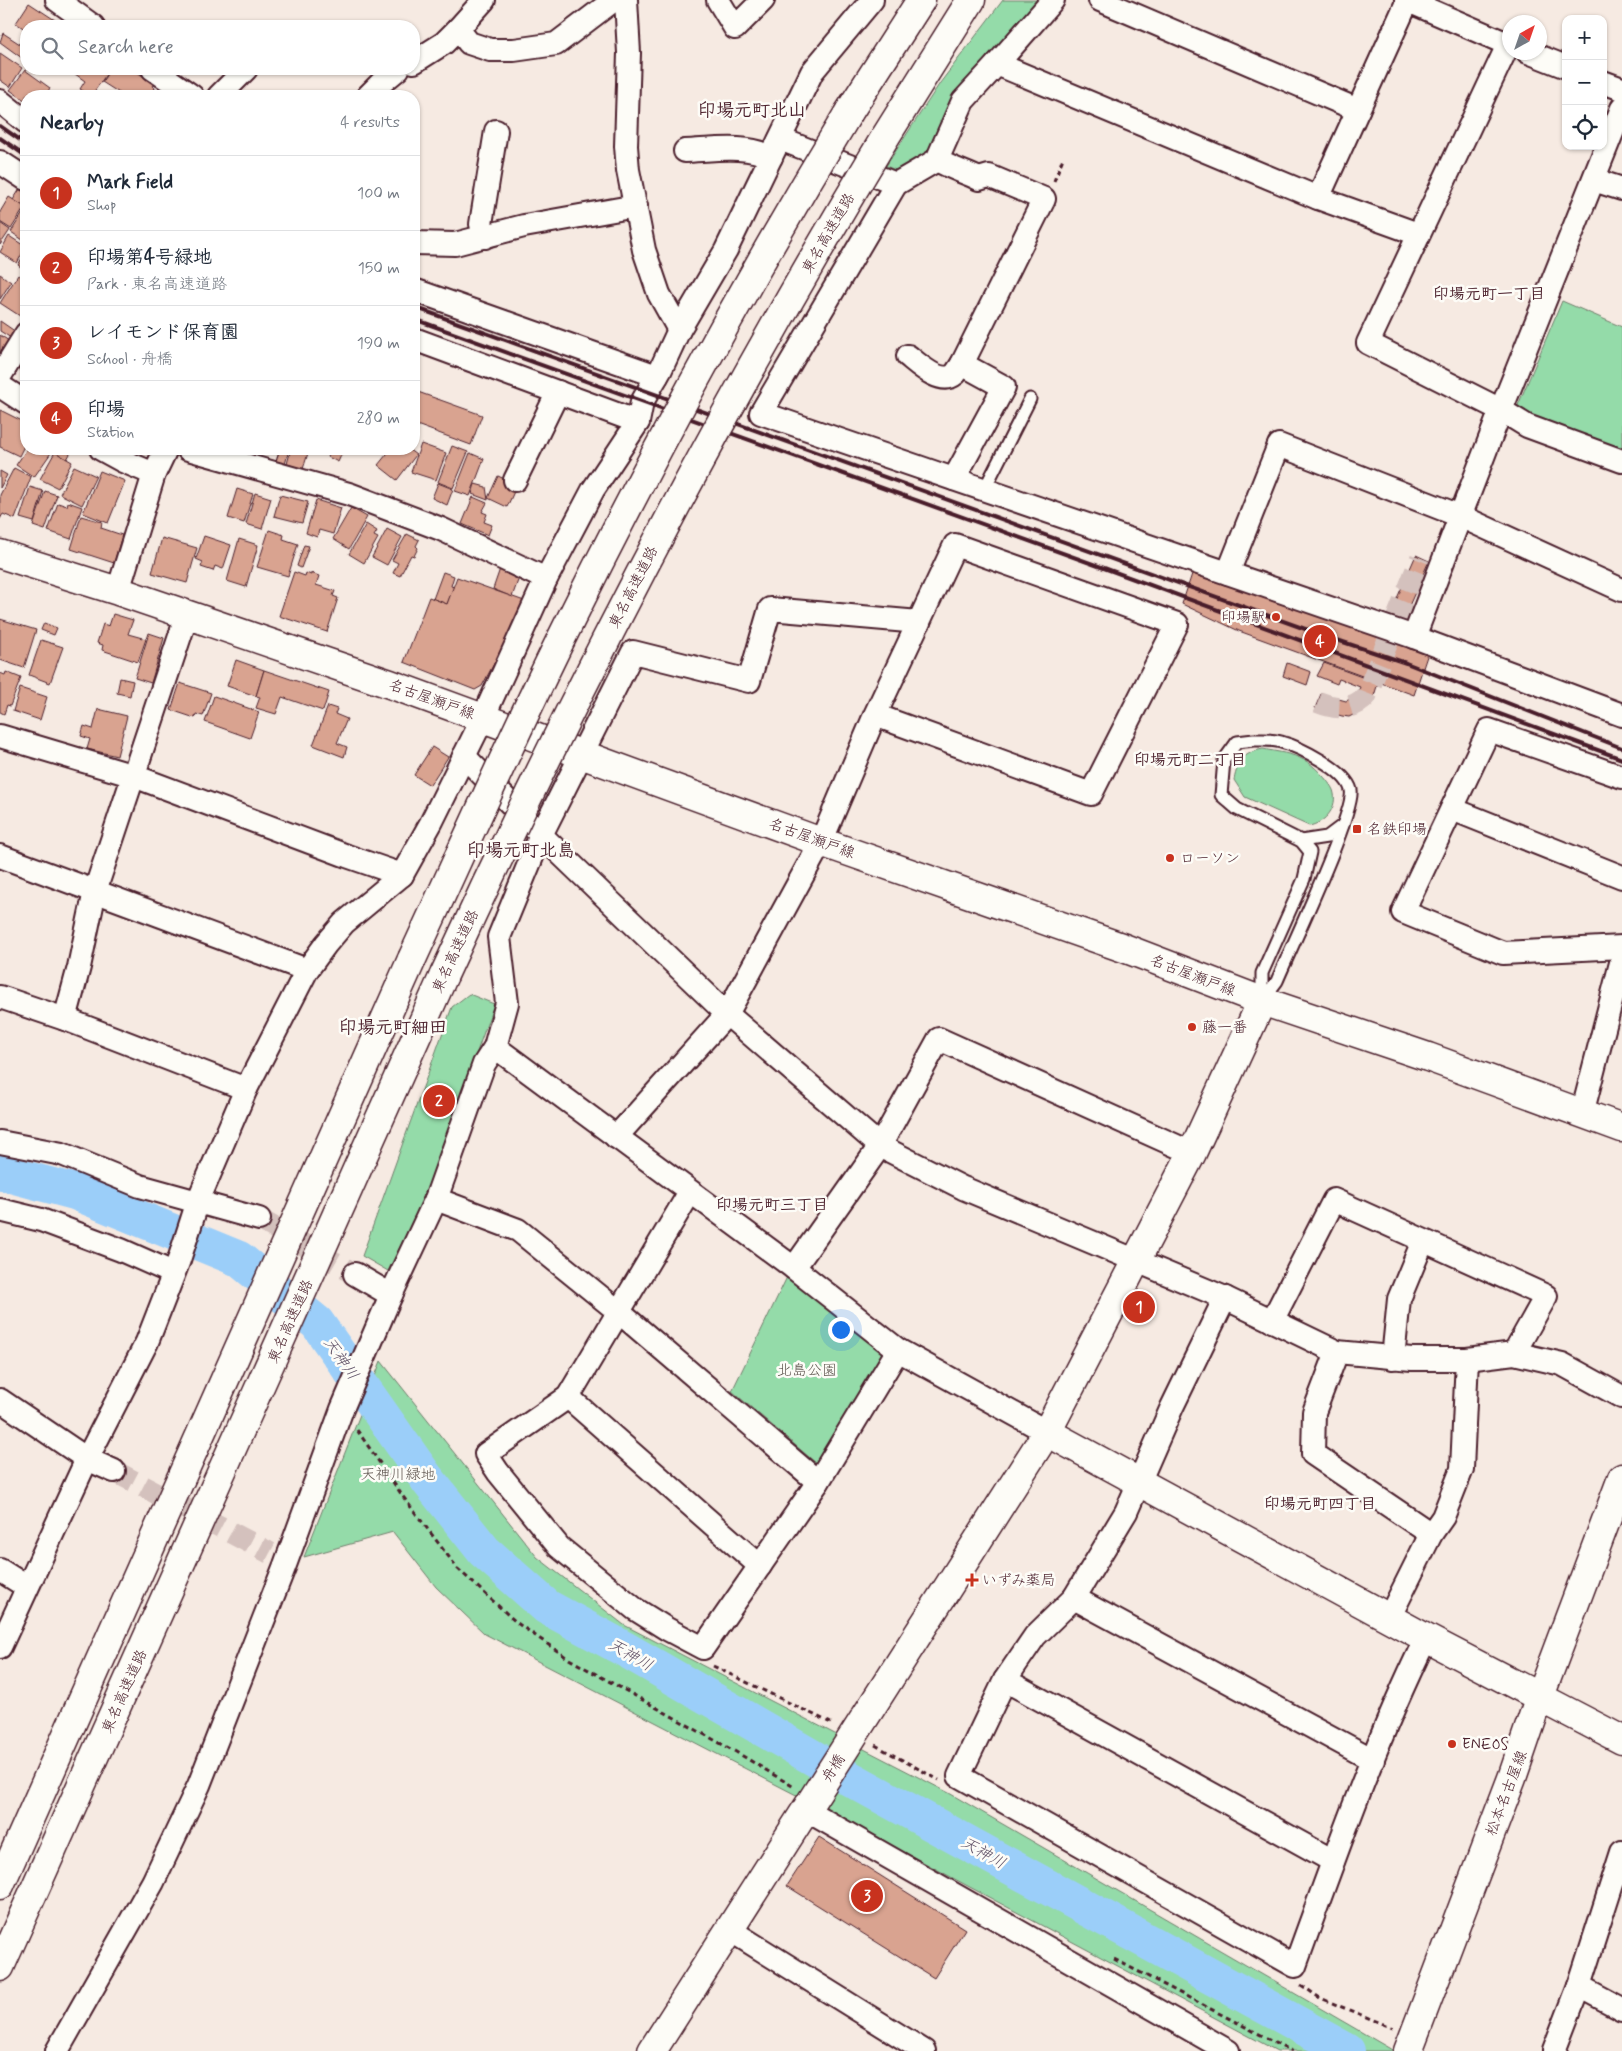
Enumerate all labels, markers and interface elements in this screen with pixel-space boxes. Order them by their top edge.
north arrow [1502,15,1547,60]
map controls [1562,15,1607,150]
button: + [1562,15,1607,60]
search box [20,20,420,75]
icon: search [38,34,66,62]
text: Search here [78,35,174,60]
button: − [1562,60,1607,105]
district label: 印場元町北山 [698,99,806,123]
button: locate [1562,105,1607,150]
text: Nearby [40,109,104,137]
text: 4 results [340,112,400,133]
text: Mark Field [87,170,173,195]
text: 1 [52,183,60,204]
text: 100 m [357,183,400,204]
street label: 東名高速道路 [798,190,860,277]
text: Shop [87,195,116,216]
text: 印場第4号緑地 [87,245,212,270]
text: 2 [52,258,60,279]
text: 150 m [358,258,400,279]
text: Park · 東名高速道路 [87,274,227,295]
district label: 印場元町一丁目 [1433,284,1545,305]
text: レイモンド保育園 [87,320,239,345]
text: 3 [52,333,60,354]
text: 190 m [357,333,400,354]
text: School · 舟橋 [87,349,173,370]
text: 印場 [87,397,125,422]
text: 4 [51,408,61,429]
text: 280 m [357,408,400,429]
text: Station [87,422,134,443]
street label: 東名高速道路 [605,543,663,632]
place label: 印場駅 [1221,608,1266,628]
marker: 印場駅 [1270,611,1282,623]
pin: 4 [1304,622,1336,660]
street label: 名古屋瀬戸線 [386,675,477,725]
district label: 印場元町二丁目 [1134,750,1246,771]
street label: 名古屋瀬戸線 [766,814,857,864]
place label: 名鉄印場 [1367,820,1427,840]
marker: 名鉄印場 [1351,823,1363,835]
district label: 印場元町北島 [467,839,575,863]
place label: ローソン [1180,849,1240,869]
marker: ローソン [1164,852,1176,864]
street label: 東名高速道路 [428,906,484,996]
street label: 名古屋瀬戸線 [1147,950,1238,1001]
district label: 印場元町細田 [339,1016,447,1040]
place label: 藤一番 [1202,1018,1247,1038]
marker: 藤一番 [1186,1021,1198,1033]
pin: 2 [423,1082,455,1120]
district label: 印場元町三丁目 [716,1195,828,1216]
street label: 東名高速道路 [263,1276,318,1367]
pin: 1 [1123,1288,1155,1326]
your location [828,1317,854,1343]
water label: 天神川 [318,1333,363,1385]
park label: 北島公園 [777,1361,837,1381]
park label: 天神川緑地 [360,1465,436,1485]
district label: 印場元町四丁目 [1264,1494,1376,1515]
place label: いずみ薬局 [982,1571,1056,1591]
marker: いずみ薬局 [966,1574,978,1586]
water label: 天神川 [604,1634,656,1676]
street label: 東名高速道路 [97,1646,152,1737]
place label: ENEOS [1462,1735,1509,1755]
marker: ENEOS [1446,1738,1458,1750]
street label: 松本名古屋線 [1481,1748,1532,1839]
street label: 舟橋 [817,1751,850,1787]
water label: 天神川 [957,1832,1009,1874]
pin: 3 [851,1877,883,1915]

